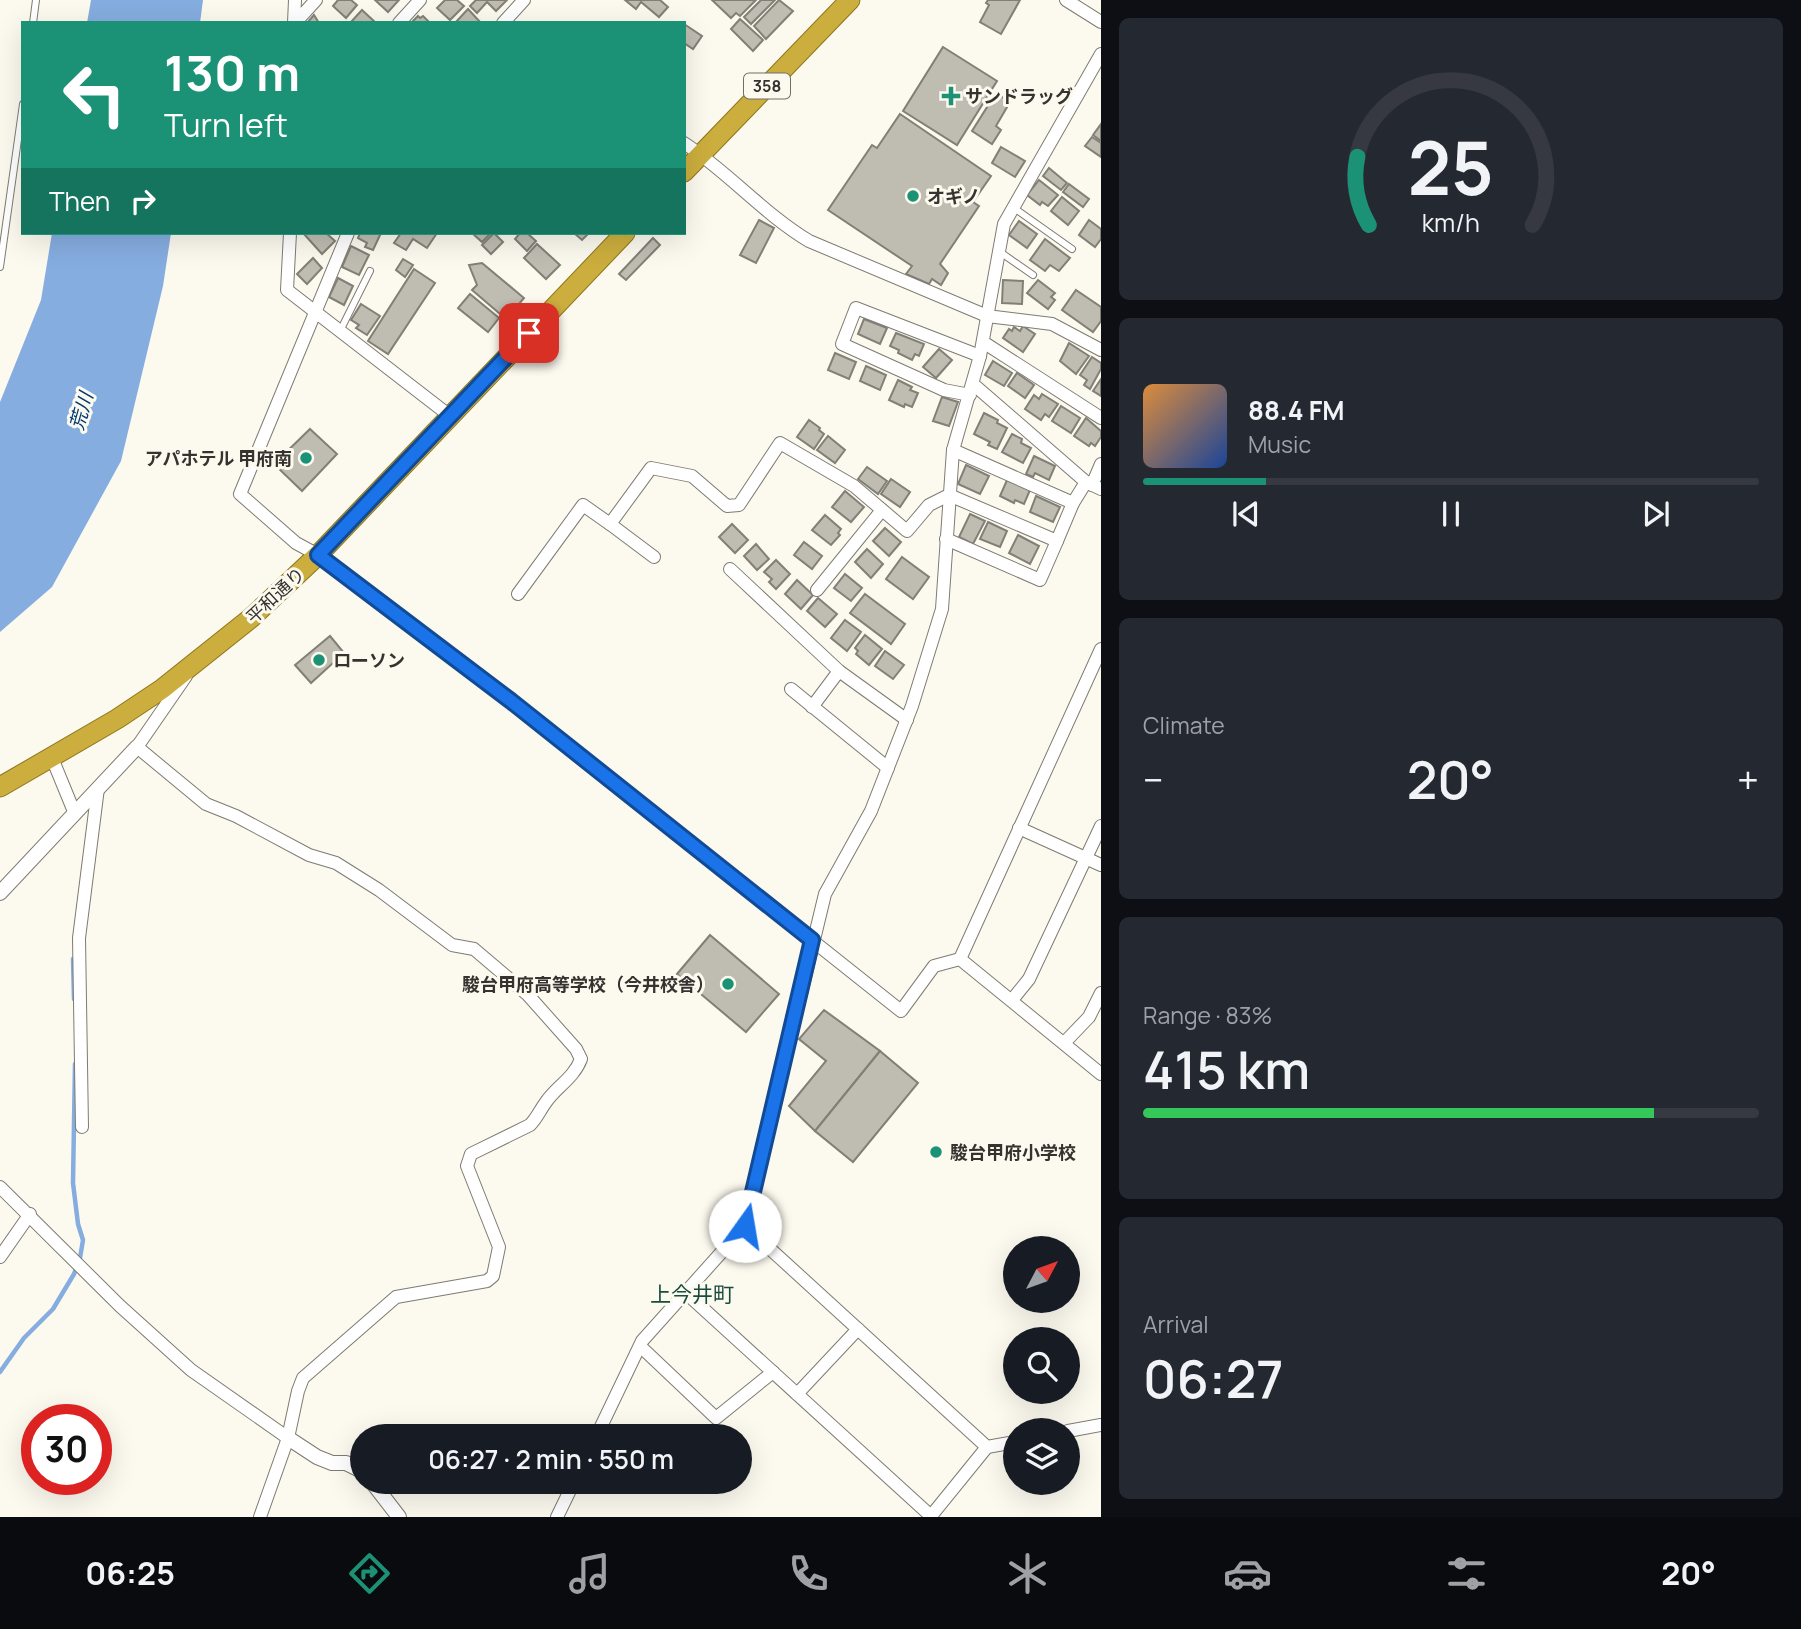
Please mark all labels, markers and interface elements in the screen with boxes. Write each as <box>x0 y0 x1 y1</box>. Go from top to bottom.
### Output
text: 130 m <box>164 39 300 106</box>
icon: left <box>49 49 140 140</box>
road number: 358 <box>744 74 790 99</box>
place label: サンドラッグ <box>965 84 1073 108</box>
marker: サンドラッグ <box>943 88 959 104</box>
text: Turn left <box>164 103 288 147</box>
text: 25 <box>1408 117 1494 217</box>
icon: right <box>124 182 162 220</box>
text: Then <box>49 183 110 219</box>
place label: オギノ <box>927 184 980 208</box>
marker: オギノ <box>905 188 921 204</box>
text: km/h <box>1422 205 1480 240</box>
pin <box>499 303 559 363</box>
icon: arrive <box>510 314 548 352</box>
water label: 荒川 <box>63 387 99 433</box>
text: 88.4 FM <box>1248 392 1345 428</box>
text: Music <box>1248 428 1311 460</box>
place label: アパホテル 甲府南 <box>145 446 292 470</box>
marker: アパホテル 甲府南 <box>298 450 314 466</box>
icon: previous <box>1227 495 1265 533</box>
icon: pause <box>1432 495 1470 533</box>
icon: next <box>1637 495 1675 533</box>
street label: 平和通り <box>240 562 310 628</box>
place label: ローソン <box>333 648 405 672</box>
marker: ローソン <box>311 652 327 668</box>
text: Climate <box>1143 709 1225 741</box>
text: 20° <box>1407 744 1494 815</box>
text: − <box>1143 753 1164 805</box>
text: + <box>1737 753 1759 805</box>
place label: 駿台甲府高等学校（今井校舎） <box>462 972 714 996</box>
marker: 駿台甲府高等学校（今井校舎） <box>720 976 736 992</box>
text: Range · 83% <box>1143 999 1272 1031</box>
text: 415 km <box>1143 1034 1310 1105</box>
place label: 駿台甲府小学校 <box>950 1140 1076 1164</box>
marker: 駿台甲府小学校 <box>928 1144 944 1160</box>
position arrow <box>708 1189 782 1263</box>
north arrow <box>1003 1236 1080 1312</box>
map controls <box>1003 1236 1080 1495</box>
district label: 上今井町 <box>650 1280 734 1308</box>
text: Arrival <box>1143 1308 1209 1340</box>
button: search <box>1003 1327 1080 1404</box>
text: 06:27 <box>1143 1343 1283 1414</box>
speed limit sign: 30 <box>21 1404 112 1495</box>
button: layers <box>1003 1418 1080 1495</box>
text: 06:27 · 2 min · 550 m <box>428 1441 674 1477</box>
icon: directions <box>345 1549 394 1598</box>
icon: music <box>565 1549 614 1598</box>
icon: phone <box>784 1549 833 1598</box>
icon: climate <box>1003 1549 1052 1598</box>
icon: car <box>1223 1549 1272 1598</box>
icon: filters <box>1442 1549 1491 1598</box>
text: 06:25 <box>85 1551 175 1595</box>
text: 20° <box>1661 1551 1716 1595</box>

